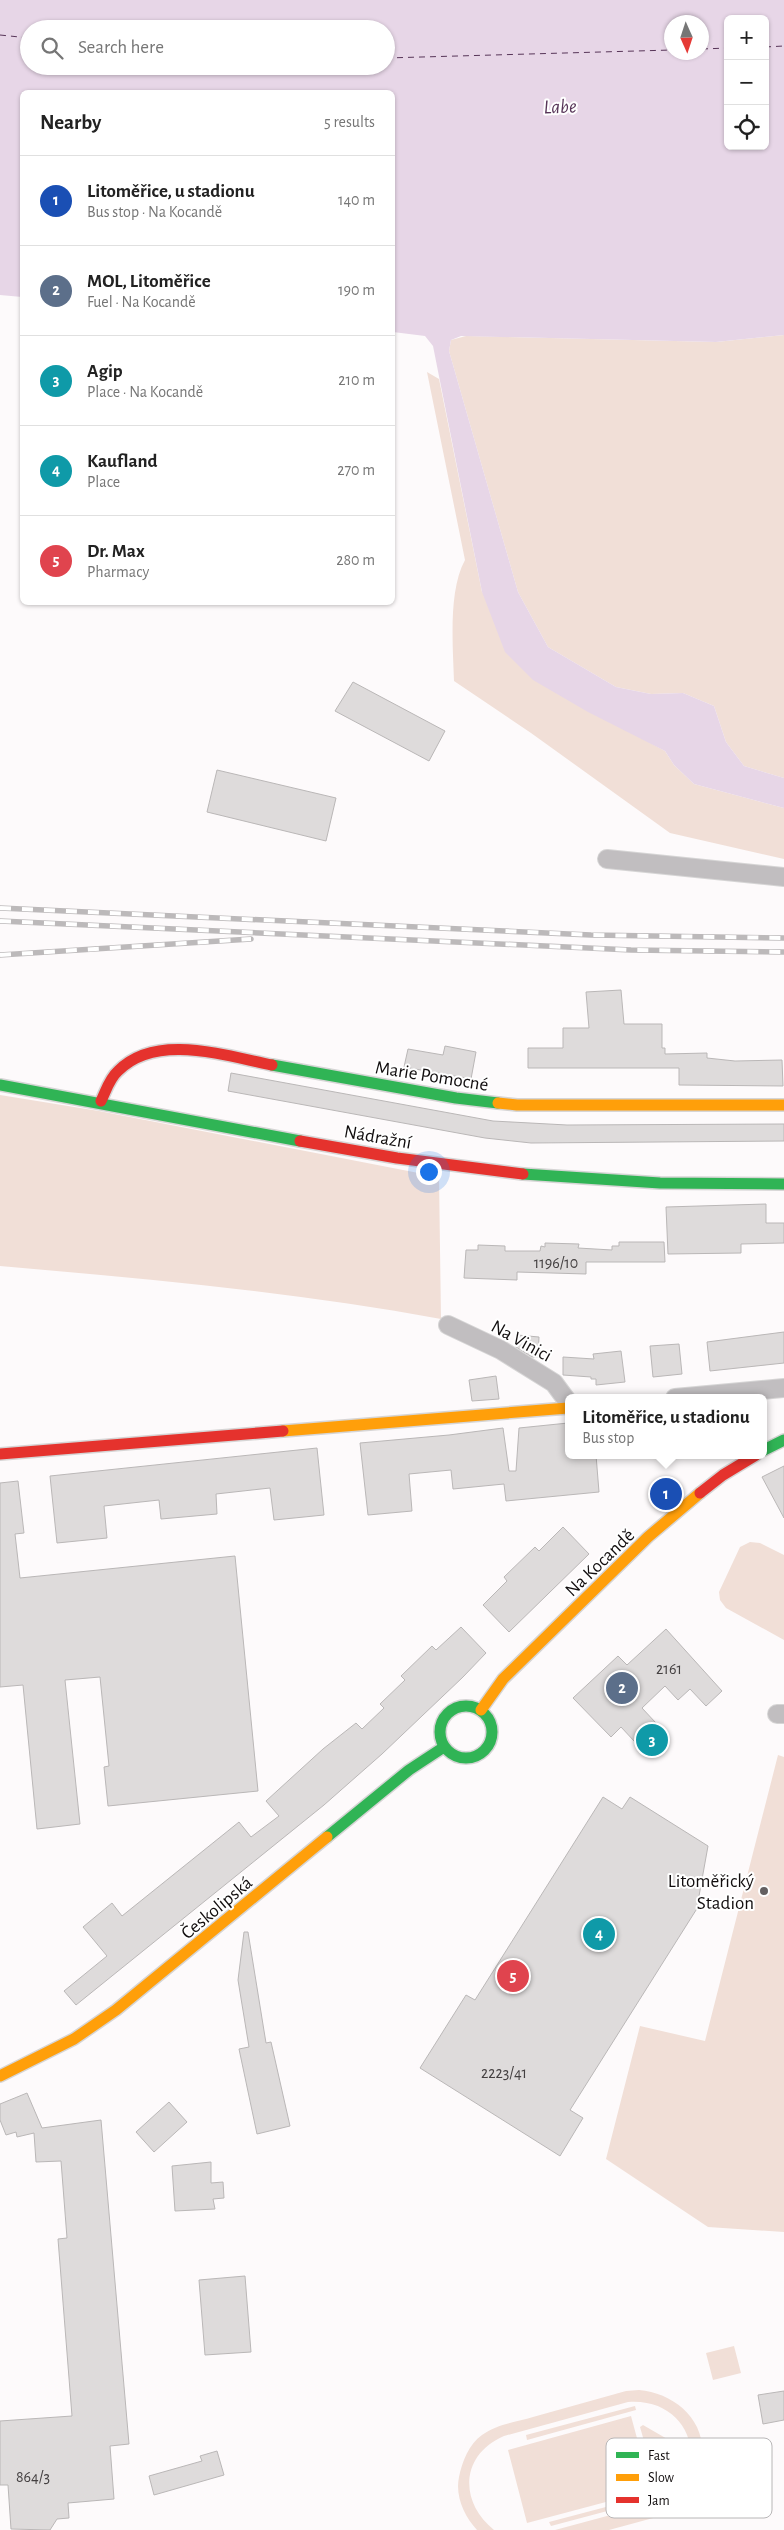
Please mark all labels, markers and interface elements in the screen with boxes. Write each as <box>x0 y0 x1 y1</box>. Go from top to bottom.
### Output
north arrow <box>664 15 709 60</box>
map controls <box>724 15 769 150</box>
button: + <box>724 15 769 60</box>
search box <box>20 20 395 75</box>
icon: search <box>38 34 66 62</box>
text: Search here <box>78 38 164 57</box>
button: − <box>724 60 769 105</box>
water label: Labe <box>543 96 577 118</box>
button: locate <box>724 105 769 150</box>
text: Nearby <box>40 112 101 133</box>
text: 5 results <box>324 114 375 130</box>
text: Litoměřice, u stadionu <box>87 182 255 201</box>
text: 1 <box>53 192 59 208</box>
text: 140 m <box>338 192 375 208</box>
text: Bus stop · Na Kocandě <box>87 204 222 220</box>
text: MOL, Litoměřice <box>87 272 211 291</box>
text: 2 <box>52 282 60 298</box>
text: 190 m <box>338 282 375 298</box>
text: Fuel · Na Kocandě <box>87 294 196 310</box>
text: Agip <box>87 362 123 381</box>
text: 3 <box>53 372 59 388</box>
text: 210 m <box>338 372 375 388</box>
text: Place · Na Kocandě <box>87 384 203 400</box>
text: Kaufland <box>87 452 157 471</box>
text: 4 <box>52 462 60 478</box>
text: 270 m <box>337 462 375 478</box>
text: Place <box>87 474 120 490</box>
text: Dr. Max <box>87 542 145 561</box>
text: 5 <box>53 552 59 568</box>
text: 280 m <box>336 552 375 568</box>
text: Pharmacy <box>87 564 149 580</box>
street label: Marie Pomocné <box>374 1058 490 1095</box>
street label: Nádražní <box>343 1122 413 1153</box>
your location <box>416 1159 442 1185</box>
house number: 1196/10 <box>534 1255 578 1271</box>
street label: Na Vinici <box>488 1317 555 1366</box>
popup <box>565 1394 767 1459</box>
text: Litoměřice, u stadionu <box>582 1408 750 1427</box>
text: Bus stop <box>582 1430 634 1446</box>
pin: 1 <box>650 1475 682 1513</box>
street label: Na Kocandě <box>562 1526 638 1600</box>
house number: 2161 <box>656 1661 682 1677</box>
pin: 2 <box>606 1669 638 1707</box>
pin: 3 <box>636 1721 668 1759</box>
street label: Českolipská <box>177 1872 256 1943</box>
place label: Litoměřický Stadion <box>668 1872 754 1913</box>
marker: Litoměřický Stadion <box>758 1885 770 1897</box>
pin: 4 <box>583 1915 615 1953</box>
pin: 5 <box>497 1957 529 1995</box>
house number: 2223/41 <box>481 2065 527 2081</box>
legend <box>606 2438 772 2518</box>
text: Fast <box>648 2449 670 2463</box>
house number: 864/3 <box>16 2469 50 2485</box>
text: Slow <box>648 2471 675 2485</box>
text: Jam <box>648 2494 670 2508</box>

